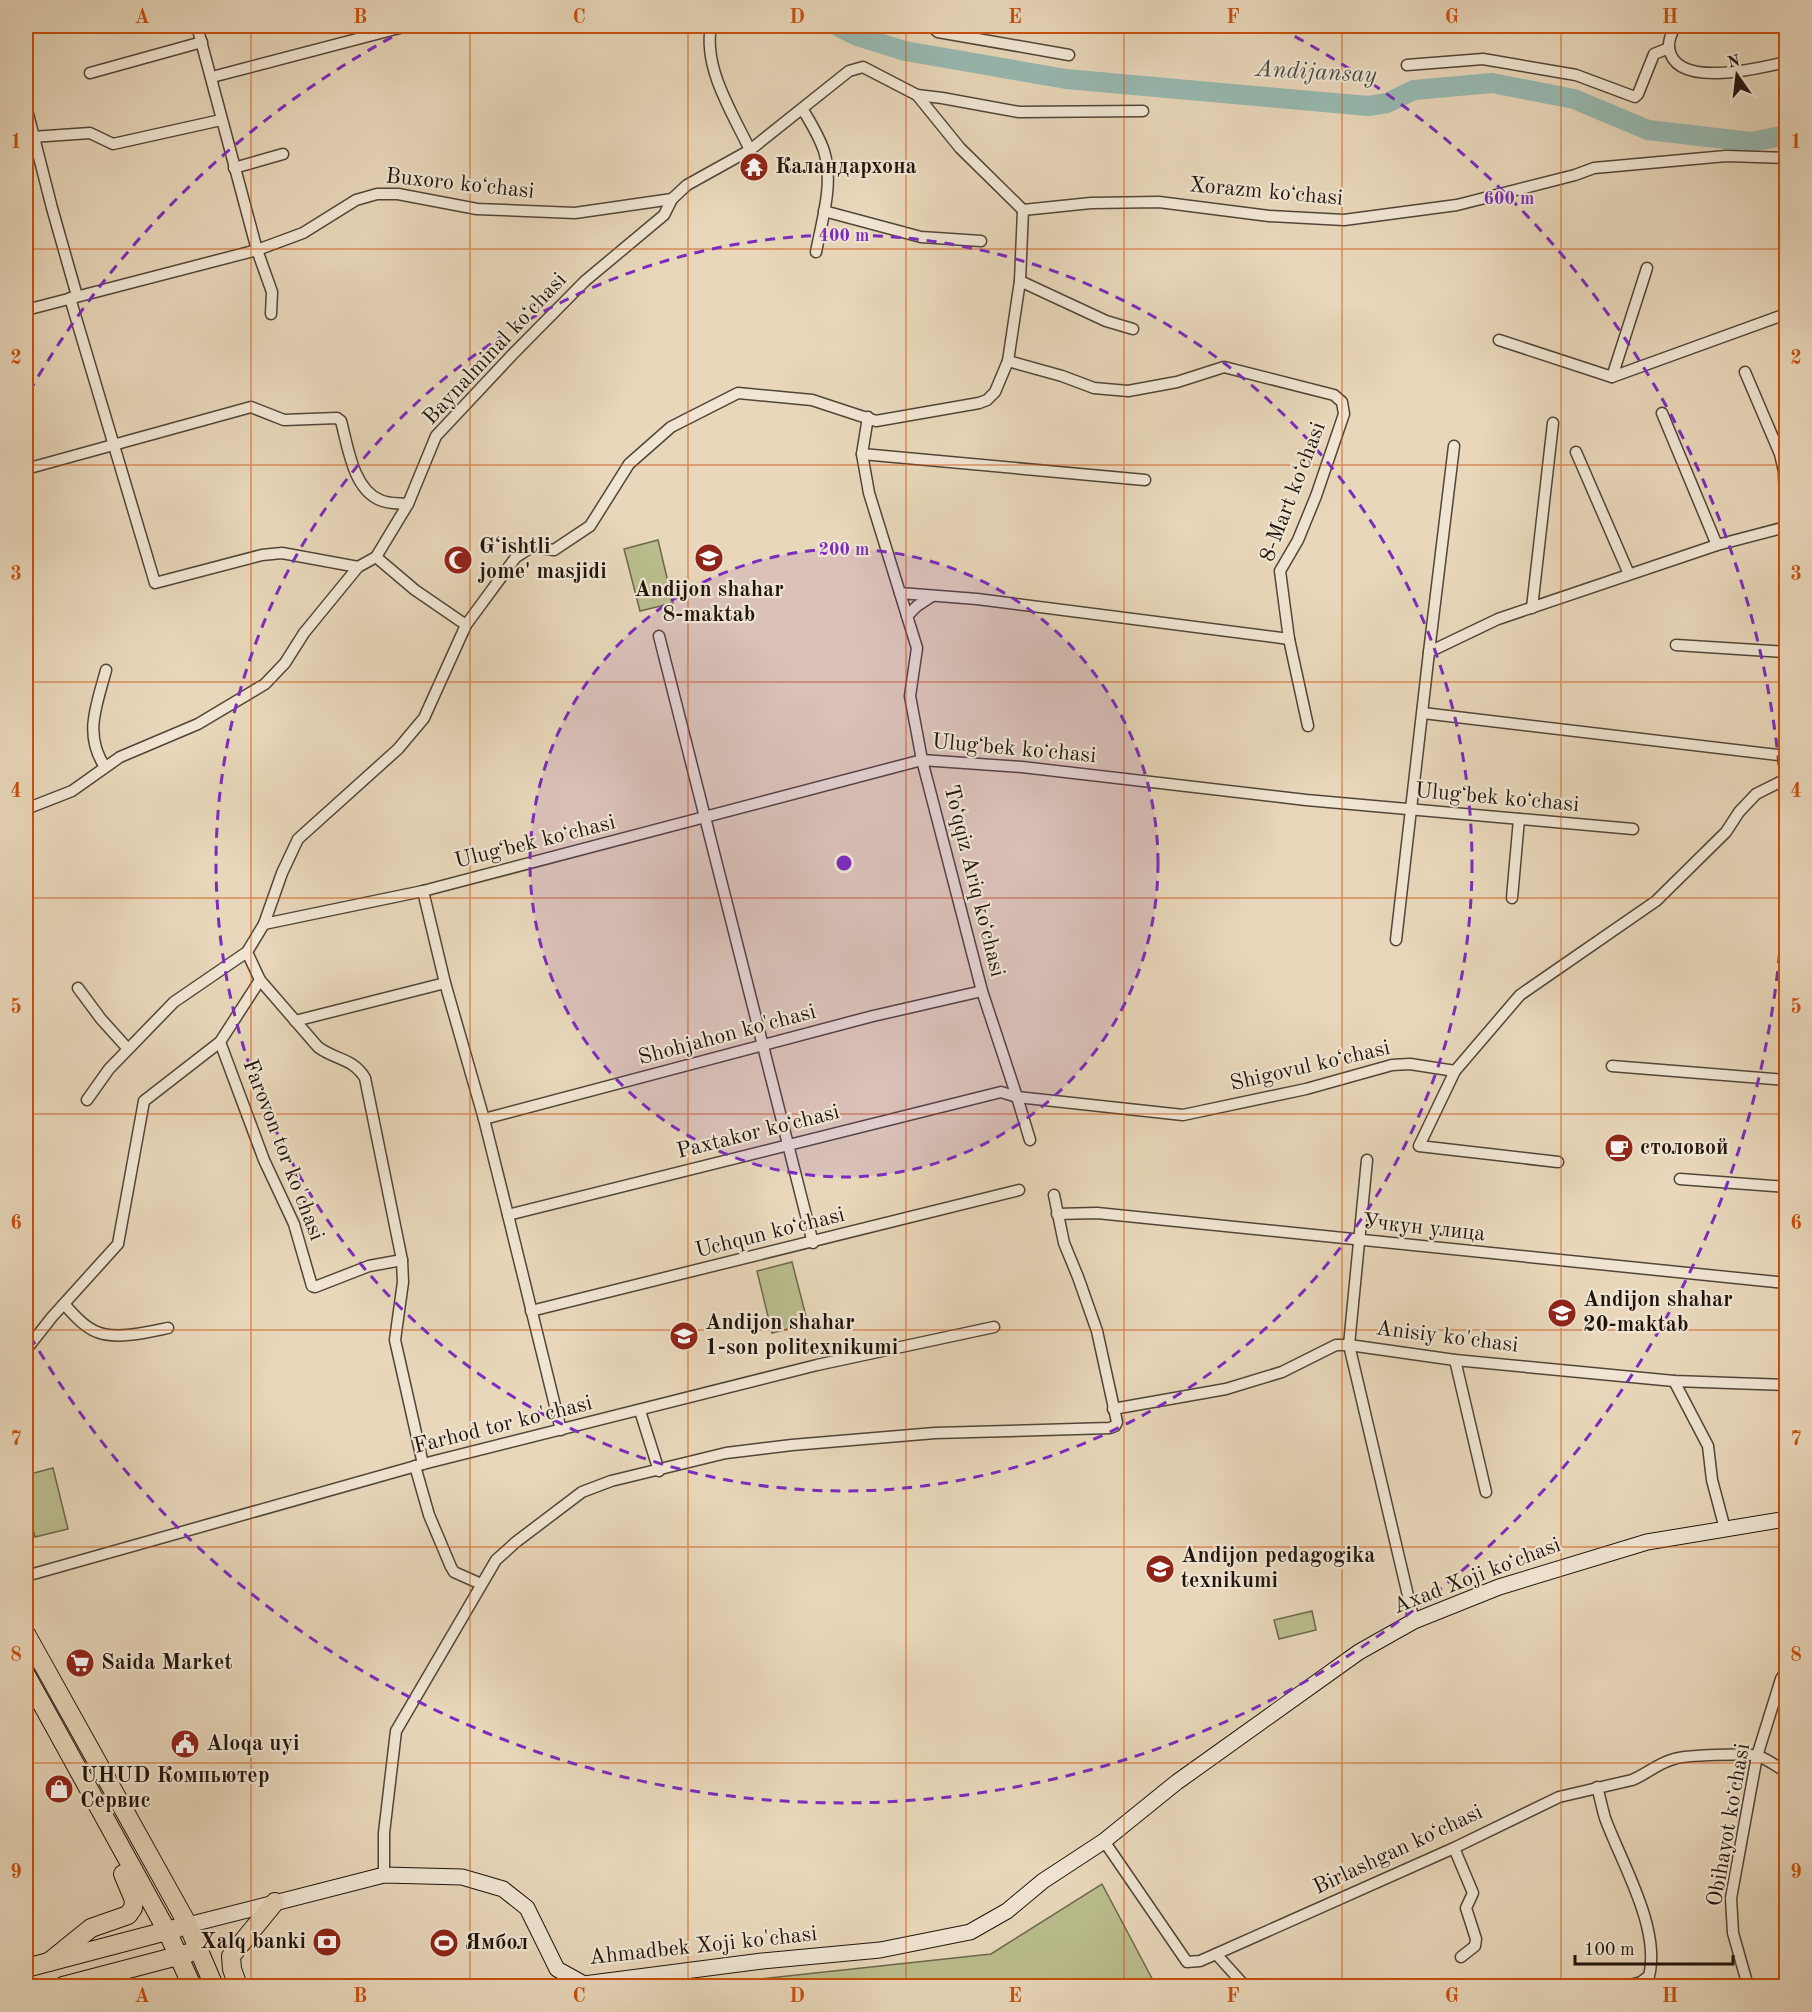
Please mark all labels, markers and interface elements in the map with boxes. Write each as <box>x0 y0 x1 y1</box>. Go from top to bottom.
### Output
text: A <box>134 8 150 28</box>
text: B <box>353 8 367 28</box>
text: C <box>572 8 586 28</box>
text: D <box>789 8 805 28</box>
text: E <box>1008 8 1022 28</box>
text: F <box>1226 8 1240 28</box>
text: G <box>1445 8 1459 28</box>
text: H <box>1662 8 1678 28</box>
north arrow <box>1707 45 1767 105</box>
text: N <box>1726 53 1742 72</box>
water label: Andijansay <box>1253 58 1378 88</box>
text: 1 <box>10 133 22 153</box>
text: 1 <box>1790 133 1802 153</box>
temple icon: Каландархона <box>738 151 770 183</box>
place label: Каландархона <box>775 156 917 178</box>
street label: Buxoro koʻchasi <box>385 165 536 203</box>
street label: Xorazm koʻchasi <box>1188 174 1344 210</box>
text: 600 m <box>1484 190 1534 208</box>
text: 400 m <box>819 227 869 245</box>
street label: Baynalminal koʻchasi <box>419 269 571 429</box>
text: 2 <box>10 349 22 369</box>
text: 2 <box>1790 349 1802 369</box>
street label: 8-Mart koʻchasi <box>1256 419 1330 565</box>
place label: Gʻishtli jome' masjidi <box>477 536 607 583</box>
text: 200 m <box>819 541 869 559</box>
school or university icon: Andijon shahar 8-maktab <box>693 542 725 574</box>
mosque icon: Gʻishtli jome' masjidi <box>442 544 474 576</box>
text: 3 <box>10 565 22 585</box>
text: 3 <box>1790 565 1802 585</box>
place label: Andijon shahar 8-maktab <box>634 579 784 626</box>
street label: Ulugʻbek koʻchasi <box>931 731 1097 767</box>
street label: Ulugʻbek koʻchasi <box>1414 780 1580 816</box>
text: 4 <box>10 782 22 802</box>
text: 4 <box>1790 782 1802 802</box>
street label: Toʻqqiz Ariq koʻchasi <box>939 783 1009 979</box>
street label: Ulugʻbek koʻchasi <box>452 811 618 873</box>
centre of rings <box>834 853 854 873</box>
text: 5 <box>10 997 22 1018</box>
text: 5 <box>1790 997 1802 1018</box>
street label: Shohjahon ko'chasi <box>636 1001 818 1069</box>
street label: Shigovul koʻchasi <box>1228 1037 1392 1095</box>
street label: Farovon tor ko'chasi <box>238 1056 328 1244</box>
street label: Paxtakor koʻchasi <box>674 1101 842 1163</box>
cafe icon: столовой <box>1603 1132 1635 1164</box>
place label: столовой <box>1640 1137 1729 1159</box>
street label: Uchqun koʻchasi <box>693 1204 847 1262</box>
street label: Учкун улица <box>1362 1211 1487 1245</box>
text: 6 <box>10 1214 22 1234</box>
text: 6 <box>1790 1214 1802 1234</box>
place label: Andijon shahar 20-maktab <box>1583 1289 1733 1336</box>
school or university icon: Andijon shahar 20-maktab <box>1546 1297 1578 1329</box>
place label: Andijon shahar 1-son politexnikumi <box>705 1312 898 1359</box>
street label: Anisiy ko'chasi <box>1374 1317 1520 1357</box>
school or university icon: Andijon shahar 1-son politexnikumi <box>668 1320 700 1352</box>
street label: Farhod tor ko'chasi <box>411 1392 595 1458</box>
text: 7 <box>10 1430 22 1450</box>
text: 7 <box>1790 1430 1802 1450</box>
street label: Axad Xoji koʻchasi <box>1390 1534 1564 1618</box>
place label: Andijon pedagogika texnikumi <box>1181 1545 1376 1592</box>
school or university icon: Andijon pedagogika texnikumi <box>1144 1553 1176 1585</box>
text: 8 <box>10 1646 22 1666</box>
text: 8 <box>1790 1646 1802 1666</box>
supermarket icon: Saida Market <box>64 1647 96 1679</box>
place label: Saida Market <box>101 1652 233 1674</box>
public building icon: Aloqa uyi <box>169 1728 201 1760</box>
place label: Aloqa uyi <box>206 1733 299 1755</box>
street label: Obihayot koʻchasi <box>1704 1742 1754 1908</box>
place label: UHUD Компьютер Сервис <box>80 1765 270 1812</box>
shop icon: UHUD Компьютер Сервис <box>43 1773 75 1805</box>
street label: Birlashgan koʻchasi <box>1310 1801 1486 1899</box>
text: 9 <box>10 1863 22 1883</box>
text: 9 <box>1790 1863 1802 1883</box>
street label: Ahmadbek Xoji ko'chasi <box>588 1923 818 1969</box>
bank icon: Xalq banki <box>311 1926 343 1958</box>
sports icon: Ямбол <box>428 1927 460 1959</box>
scale bar <box>1575 1928 1732 1966</box>
place label: Xalq banki <box>200 1931 306 1953</box>
place label: Ямбол <box>465 1932 528 1954</box>
text: 100 m <box>1584 1941 1635 1959</box>
text: A <box>134 1987 150 2007</box>
text: B <box>353 1987 367 2007</box>
text: C <box>572 1987 586 2007</box>
text: D <box>789 1987 805 2007</box>
text: E <box>1008 1987 1022 2007</box>
text: F <box>1226 1987 1240 2007</box>
text: G <box>1445 1987 1459 2007</box>
text: H <box>1662 1987 1678 2007</box>

